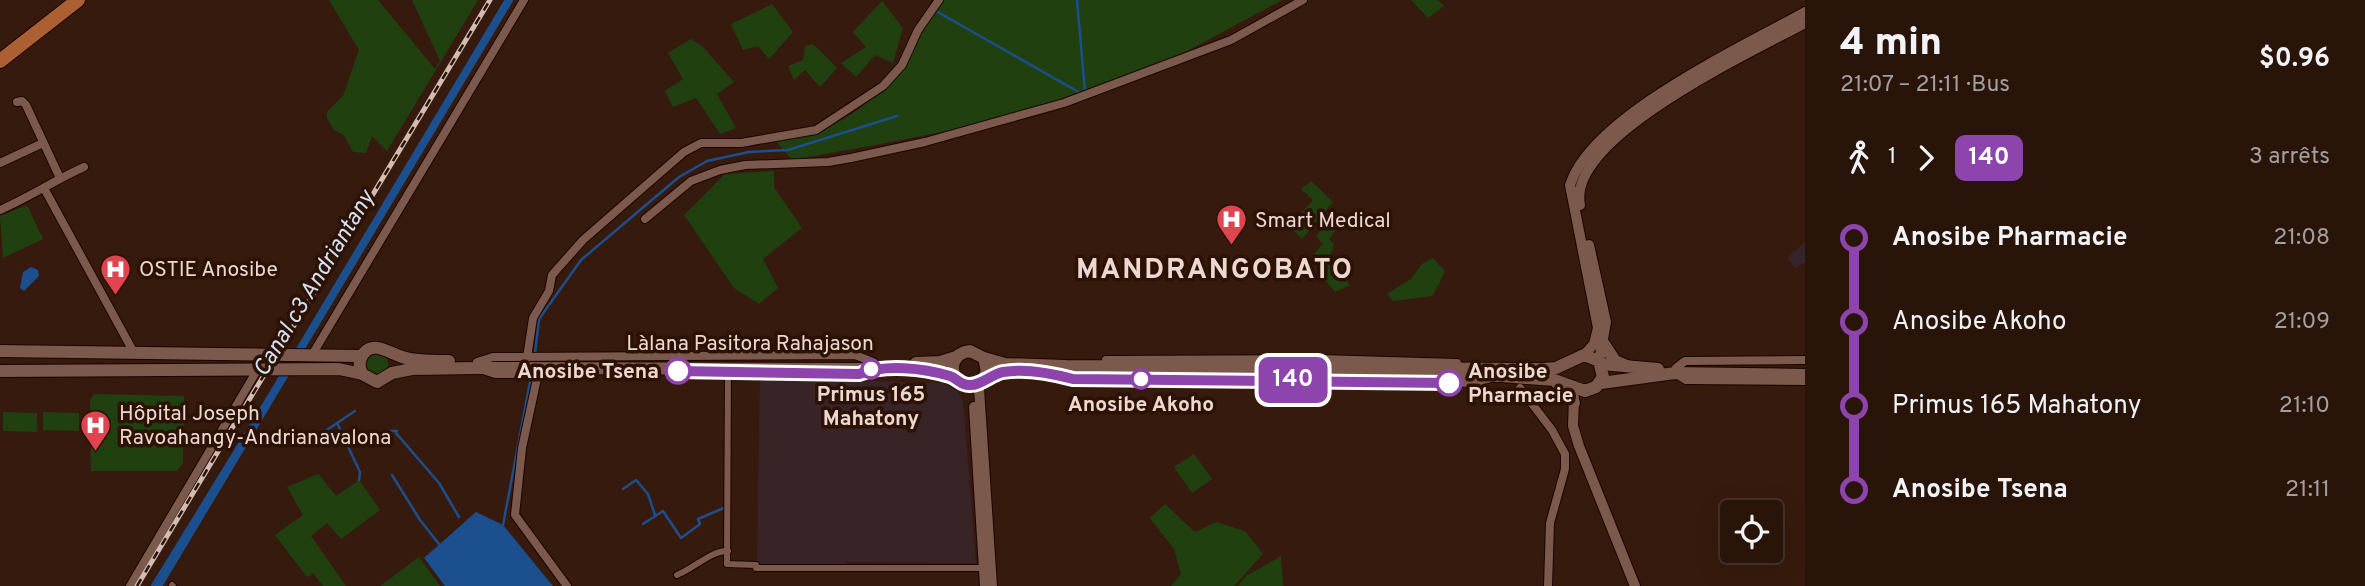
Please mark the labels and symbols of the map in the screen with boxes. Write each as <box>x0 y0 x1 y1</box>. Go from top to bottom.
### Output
water label: Canal c3 Andriantany <box>248 184 383 383</box>
hospital icon: Smart Medical <box>1215 203 1249 247</box>
place label: Smart Medical <box>1255 208 1391 235</box>
hospital icon: OSTIE Anosibe <box>99 252 133 296</box>
district label: MANDRANGOBATO <box>1076 253 1354 289</box>
place label: OSTIE Anosibe <box>139 257 278 284</box>
street label: Làlana Pasitora Rahajason <box>626 331 874 358</box>
line badge: 140 <box>1253 357 1333 403</box>
marker: Anosibe Tsena <box>665 358 691 384</box>
place label: Anosibe Tsena <box>517 359 659 386</box>
marker: Primus 165 Mahatony <box>861 359 881 379</box>
place label: Anosibe Pharmacie <box>1468 359 1573 410</box>
marker: Anosibe Akoho <box>1131 369 1151 389</box>
marker: Anosibe Pharmacie <box>1436 370 1462 396</box>
place label: Primus 165 Mahatony <box>817 382 925 433</box>
place label: Anosibe Akoho <box>1068 392 1214 419</box>
place label: Hôpital Joseph Ravoahangy-Andrianavalona <box>119 401 391 452</box>
hospital icon: Hôpital Joseph Ravoahangy-Andrianavalona <box>79 408 113 452</box>

